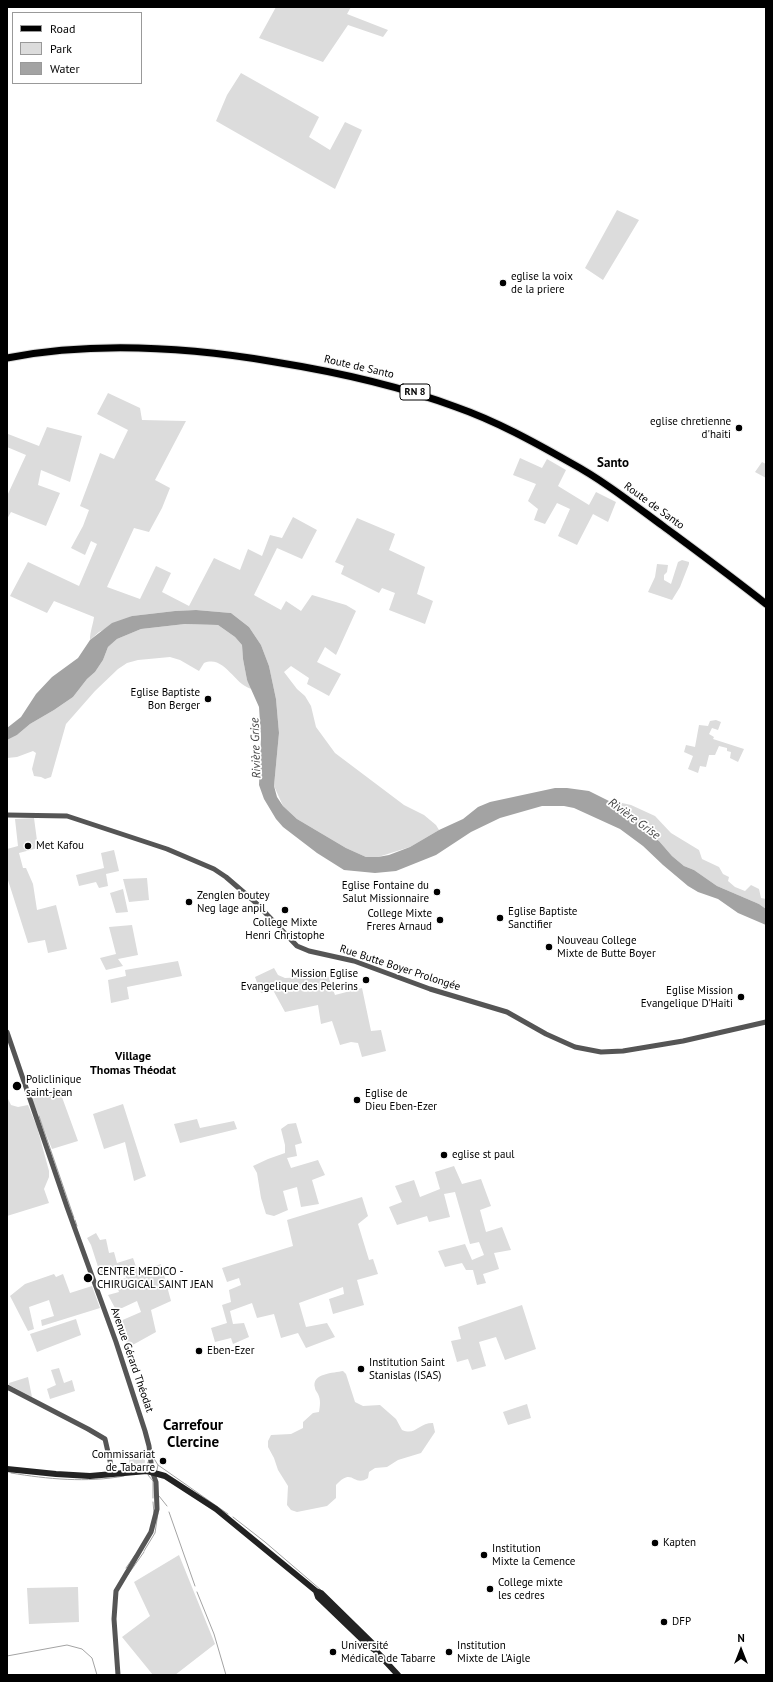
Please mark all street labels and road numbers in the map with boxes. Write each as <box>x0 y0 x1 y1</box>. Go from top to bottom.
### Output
street label: Route de Santo <box>323 353 395 381</box>
road number: RN 8 <box>400 384 430 400</box>
street label: Route de Santo <box>621 480 687 532</box>
street label: Rue Butte Boyer Prolongée <box>338 942 462 994</box>
street label: Avenue Gérard Théodat <box>108 1306 156 1414</box>

